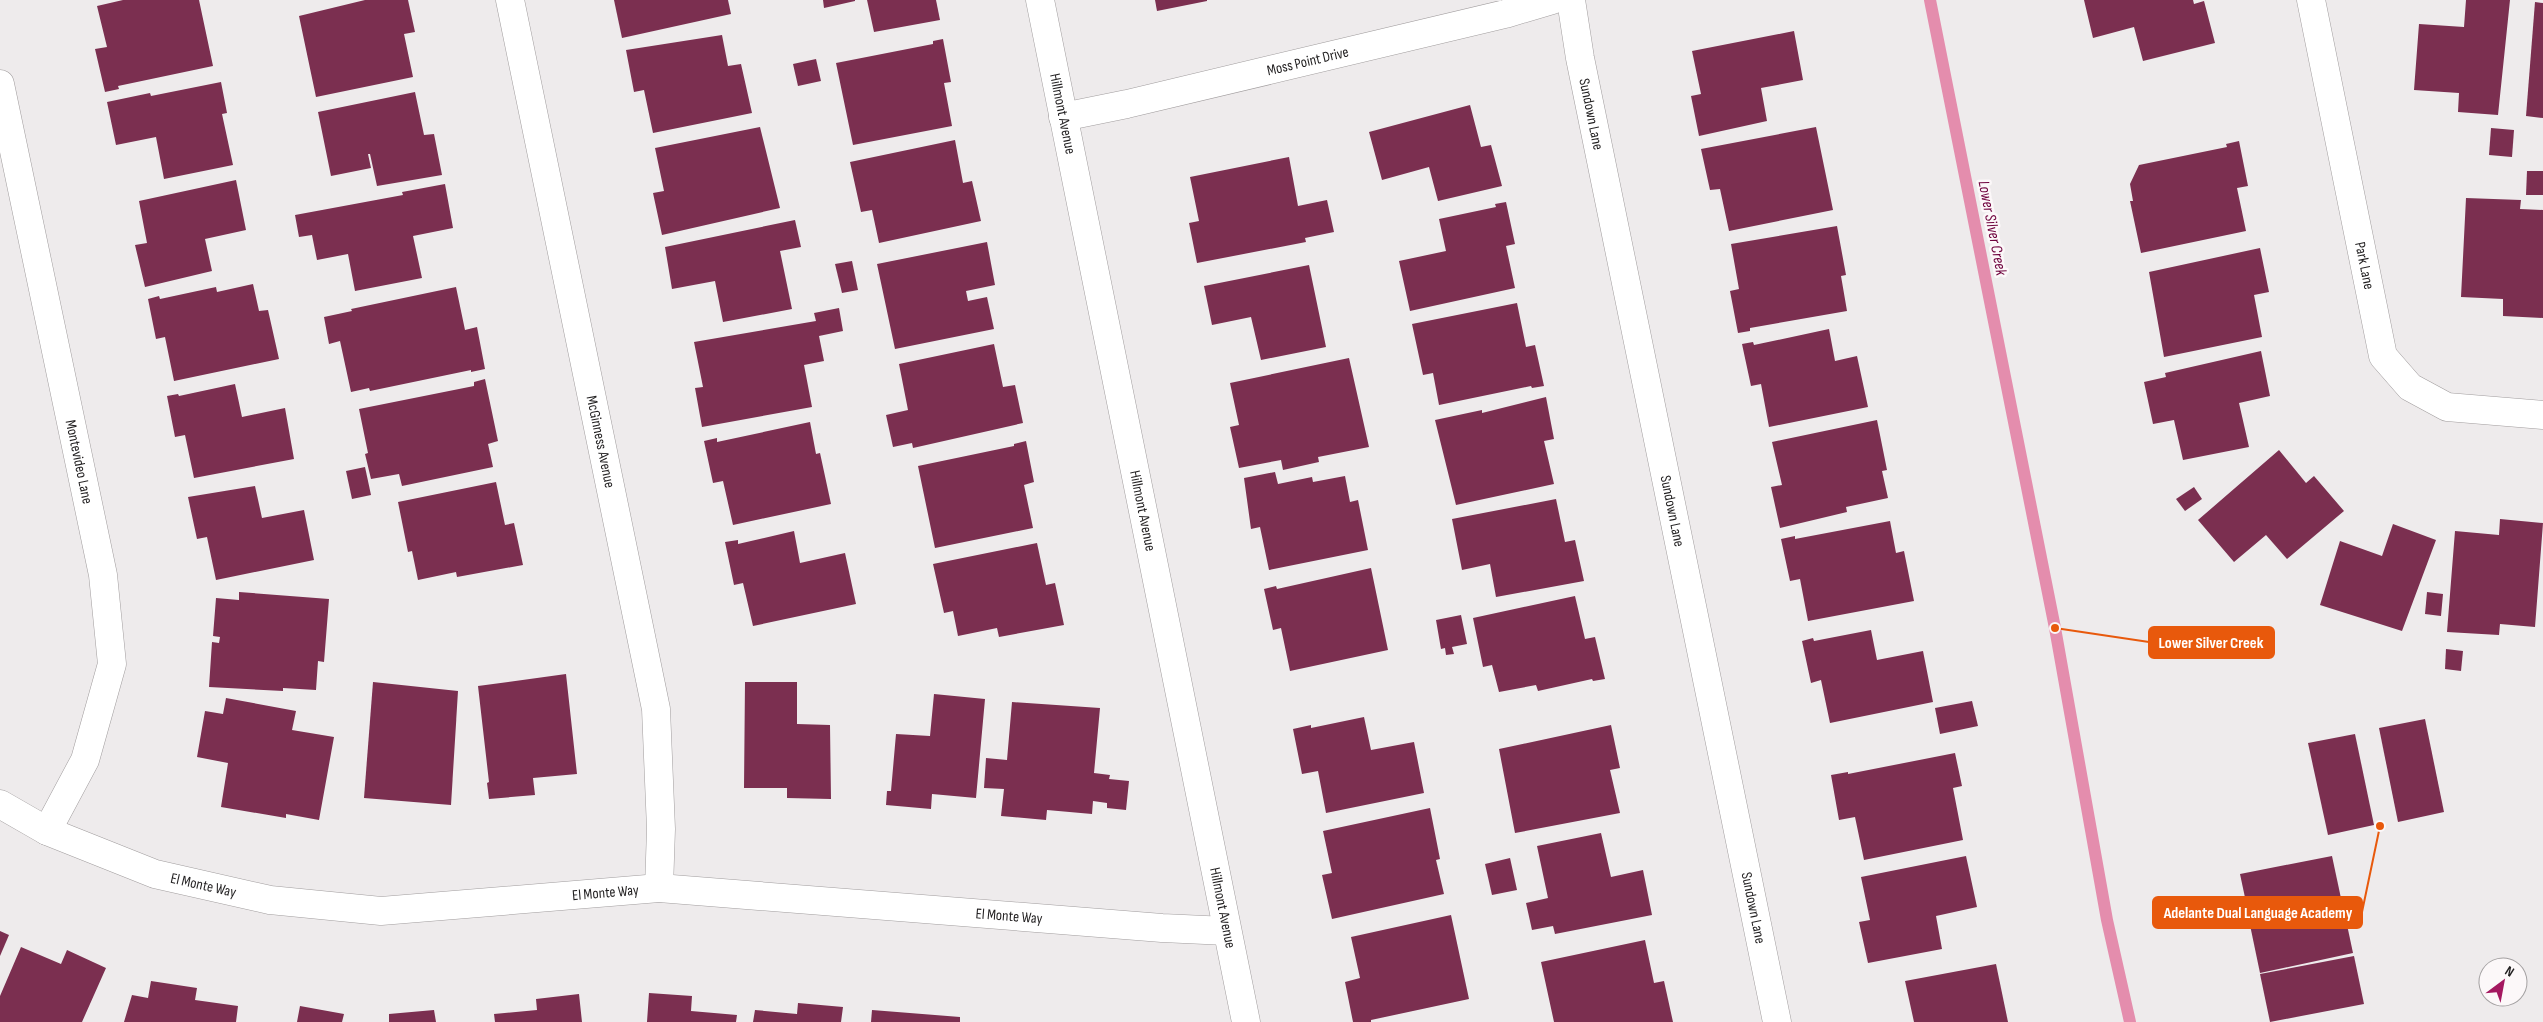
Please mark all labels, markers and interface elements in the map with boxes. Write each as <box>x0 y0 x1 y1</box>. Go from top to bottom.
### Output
street label: Moss Point Drive <box>1265 42 1350 80</box>
street label: Hillmont Avenue <box>1045 72 1080 156</box>
street label: Sundown Lane <box>1575 77 1608 152</box>
water label: Lower Silver Creek <box>1974 179 2011 278</box>
street label: Park Lane <box>2351 240 2379 291</box>
street label: McGinness Avenue <box>582 394 620 490</box>
street label: Montevideo Lane <box>61 418 97 506</box>
street label: Hillmont Avenue <box>1126 469 1160 553</box>
street label: Sundown Lane <box>1656 473 1689 548</box>
callout: Lower Silver Creek <box>2149 627 2274 658</box>
text: Lower Silver Creek <box>2159 634 2264 653</box>
street label: Hillmont Avenue <box>1206 866 1240 950</box>
street label: El Monte Way <box>169 868 238 902</box>
street label: Sundown Lane <box>1737 870 1770 945</box>
street label: El Monte Way <box>571 880 640 905</box>
callout: Adelante Dual Language Academy <box>2153 897 2362 928</box>
street label: El Monte Way <box>975 904 1043 928</box>
text: Adelante Dual Language Academy <box>2163 904 2353 923</box>
north arrow <box>2478 957 2528 1007</box>
text: N <box>2502 962 2517 981</box>

